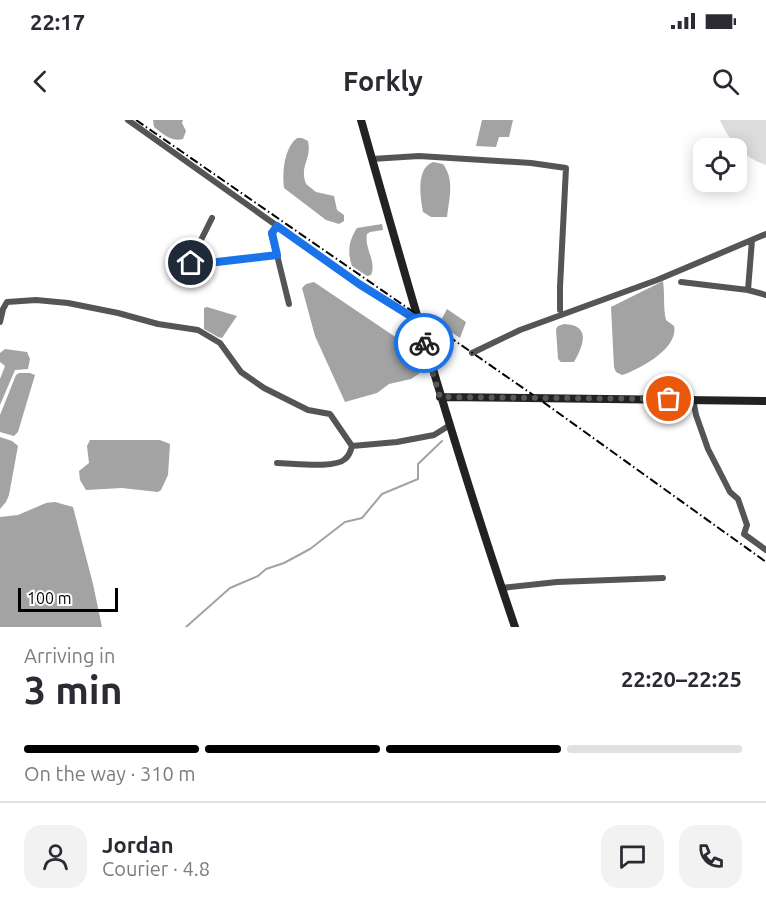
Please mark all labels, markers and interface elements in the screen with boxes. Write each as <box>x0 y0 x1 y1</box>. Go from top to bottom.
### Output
text: 22:17 <box>30 9 85 34</box>
icon: back <box>24 65 57 98</box>
icon: search <box>709 65 742 98</box>
text: Forkly <box>343 66 423 96</box>
map controls <box>693 138 747 192</box>
button: locate <box>693 138 747 192</box>
pin <box>165 237 216 288</box>
icon: home <box>174 246 207 279</box>
courier <box>394 313 454 373</box>
icon: bike <box>408 327 441 360</box>
pin <box>643 373 694 424</box>
icon: bag <box>652 382 685 415</box>
scale bar <box>18 585 118 612</box>
text: 100 m <box>27 589 72 607</box>
text: Arriving in <box>24 644 115 667</box>
text: 22:20–22:25 <box>621 666 742 691</box>
text: 3 min <box>24 668 123 711</box>
text: On the way · 310 m <box>24 762 196 785</box>
button: person <box>24 825 87 888</box>
button: chat <box>601 825 664 888</box>
button: phone <box>679 825 742 888</box>
text: Jordan <box>102 832 174 857</box>
text: Courier · 4.8 <box>102 857 210 880</box>

